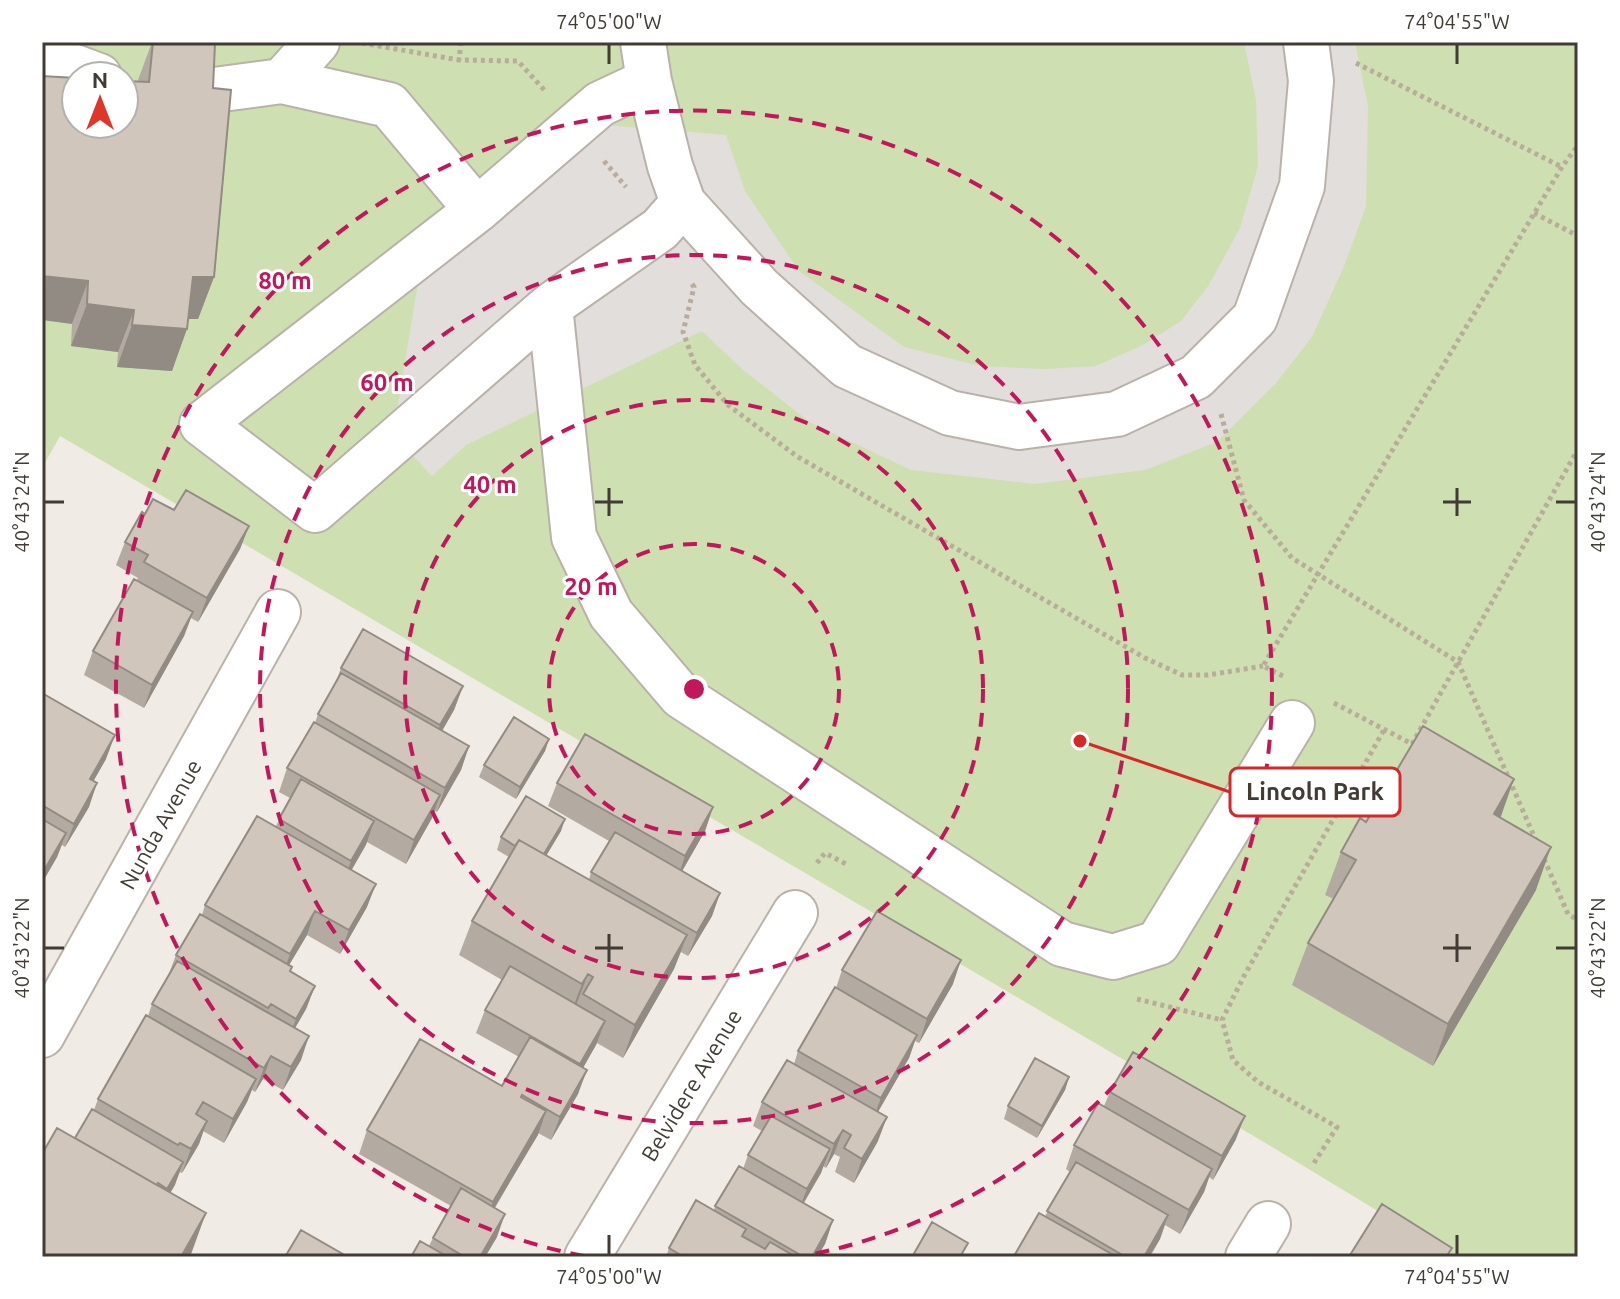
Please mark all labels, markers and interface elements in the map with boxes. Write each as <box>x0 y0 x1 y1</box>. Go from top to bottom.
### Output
text: 74°05'00"W <box>556 10 662 33</box>
text: 74°04'55"W <box>1404 10 1510 33</box>
north arrow <box>60 60 140 140</box>
text: N <box>92 67 108 92</box>
text: 80 m <box>258 267 312 294</box>
text: 60 m <box>360 369 414 396</box>
text: 40°43'24"N <box>10 451 33 553</box>
text: 40°43'24"N <box>1586 451 1609 553</box>
text: 40 m <box>463 471 517 498</box>
text: 20 m <box>564 573 618 600</box>
centre of rings <box>680 675 708 703</box>
street label: Nunda Avenue <box>114 755 206 893</box>
callout: Lincoln Park <box>1230 768 1400 816</box>
text: Lincoln Park <box>1246 778 1384 805</box>
text: 40°43'22"N <box>10 897 33 999</box>
text: 40°43'22"N <box>1586 897 1609 999</box>
street label: Belvidere Avenue <box>636 1005 746 1165</box>
text: 74°05'00"W <box>556 1265 662 1288</box>
text: 74°04'55"W <box>1404 1265 1510 1288</box>

